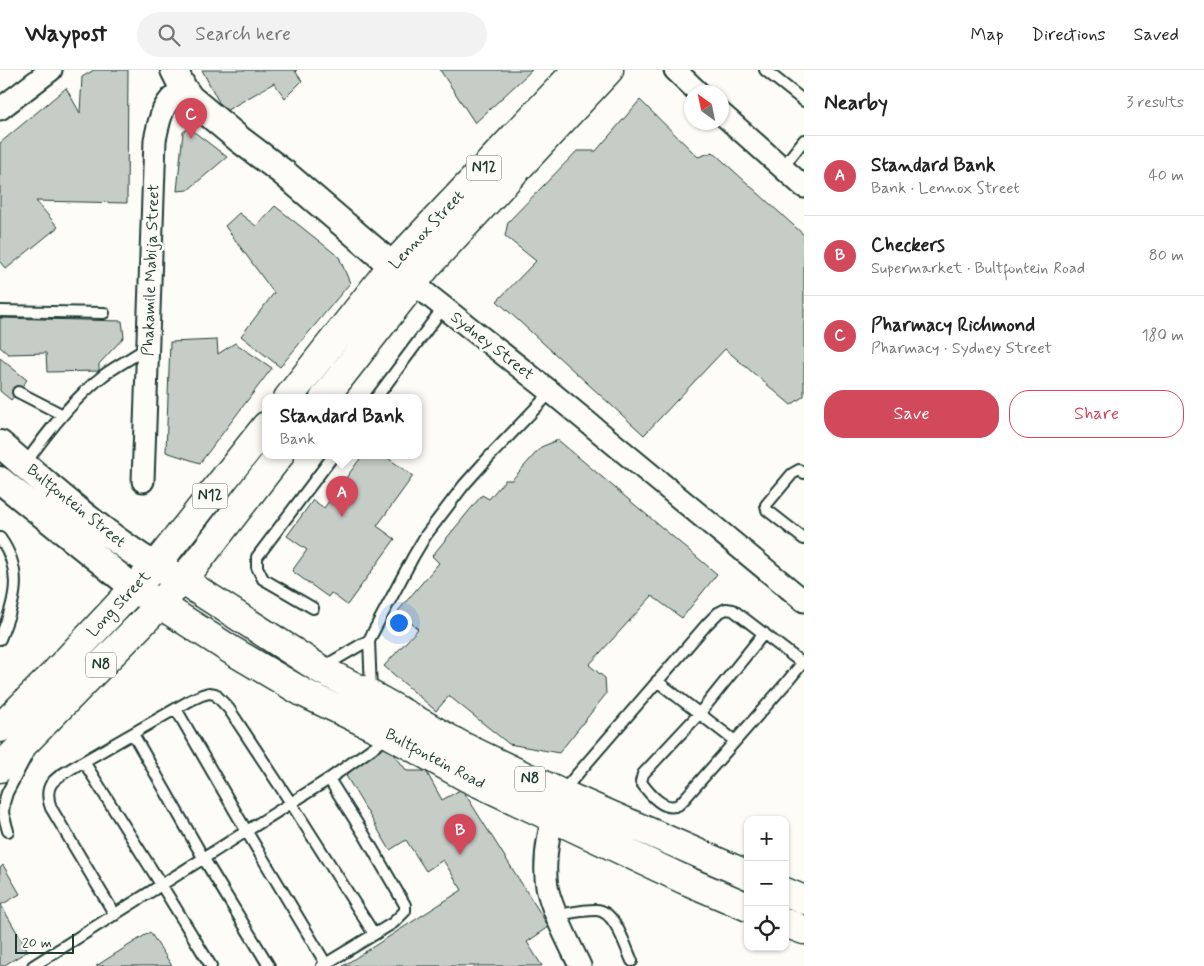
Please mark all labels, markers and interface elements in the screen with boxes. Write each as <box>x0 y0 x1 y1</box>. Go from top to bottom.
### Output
search box <box>137 12 487 57</box>
text: Waypost <box>25 19 107 50</box>
icon: search <box>155 21 183 49</box>
text: Search here <box>195 22 291 47</box>
text: Map <box>971 23 1004 47</box>
text: Directions <box>1032 23 1106 47</box>
text: Saved <box>1134 23 1179 47</box>
north arrow <box>684 85 729 130</box>
text: Nearby <box>824 89 888 117</box>
text: 3 results <box>1126 92 1184 113</box>
pin: C <box>175 98 207 139</box>
text: Standard Bank <box>871 153 995 178</box>
road number: N12 <box>466 156 502 180</box>
text: A <box>835 165 845 186</box>
text: 40 m <box>1148 165 1184 186</box>
text: Bank · Lennox Street <box>871 178 1020 199</box>
street label: Phakamile Mabija Street <box>138 183 165 356</box>
street label: Lennox Street <box>385 186 469 274</box>
text: Checkers <box>871 233 945 258</box>
text: B <box>835 245 845 266</box>
text: 80 m <box>1149 245 1184 266</box>
text: Supermarket · Bultfontein Road <box>871 258 1085 279</box>
street label: Sydney Street <box>446 307 538 385</box>
text: Pharmacy Richmond <box>871 313 1035 338</box>
text: C <box>834 325 846 346</box>
text: 180 m <box>1141 325 1184 346</box>
text: Pharmacy · Sydney Street <box>871 338 1052 359</box>
button: Save <box>824 390 999 438</box>
button: Share <box>1009 390 1184 438</box>
popup <box>262 394 422 459</box>
text: Standard Bank <box>280 404 404 429</box>
text: Bank <box>280 429 315 450</box>
street label: Bultfontein Street <box>21 460 130 554</box>
pin: A <box>326 476 358 517</box>
road number: N12 <box>192 484 228 508</box>
street label: Long Street <box>83 566 156 642</box>
your location <box>386 610 412 636</box>
road number: N8 <box>86 652 116 678</box>
street label: Bultfontein Road <box>380 724 489 796</box>
road number: N8 <box>515 766 545 792</box>
pin: B <box>444 814 476 855</box>
map controls <box>744 816 789 951</box>
button: + <box>744 816 789 861</box>
button: − <box>744 861 789 906</box>
button: locate <box>744 906 789 951</box>
scale bar <box>15 931 74 954</box>
text: 20 m <box>22 934 52 952</box>

